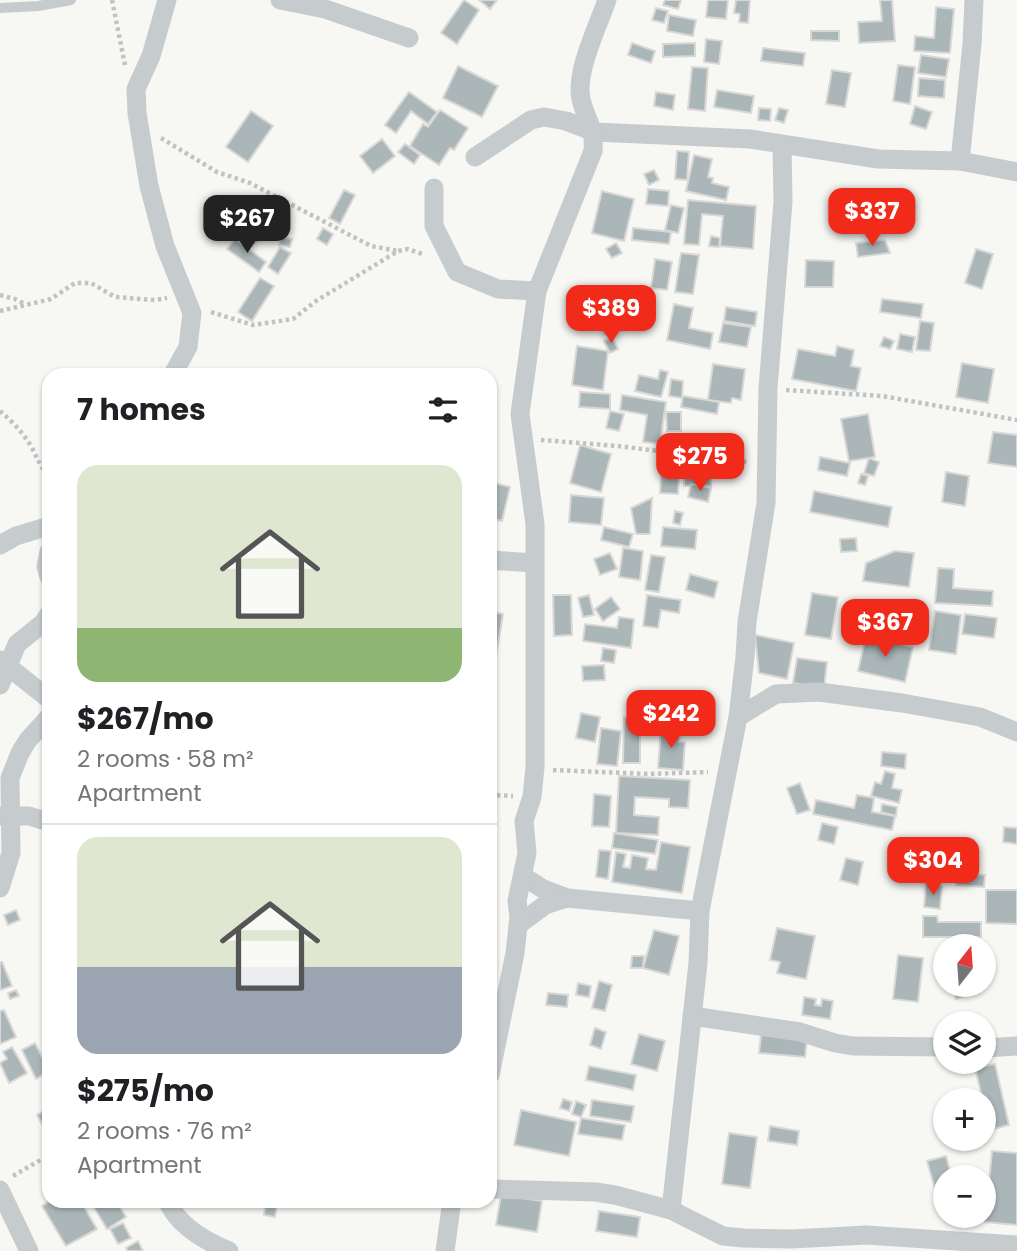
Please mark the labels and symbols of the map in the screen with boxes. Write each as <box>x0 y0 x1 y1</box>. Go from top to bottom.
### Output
pin: $337 <box>831 188 913 248</box>
pin: $267 <box>206 196 288 255</box>
pin: $389 <box>570 286 652 345</box>
pin: $275 <box>659 434 741 493</box>
pin: $367 <box>844 600 926 659</box>
pin: $242 <box>630 690 712 750</box>
pin: $304 <box>892 838 974 897</box>
north arrow <box>933 934 996 998</box>

